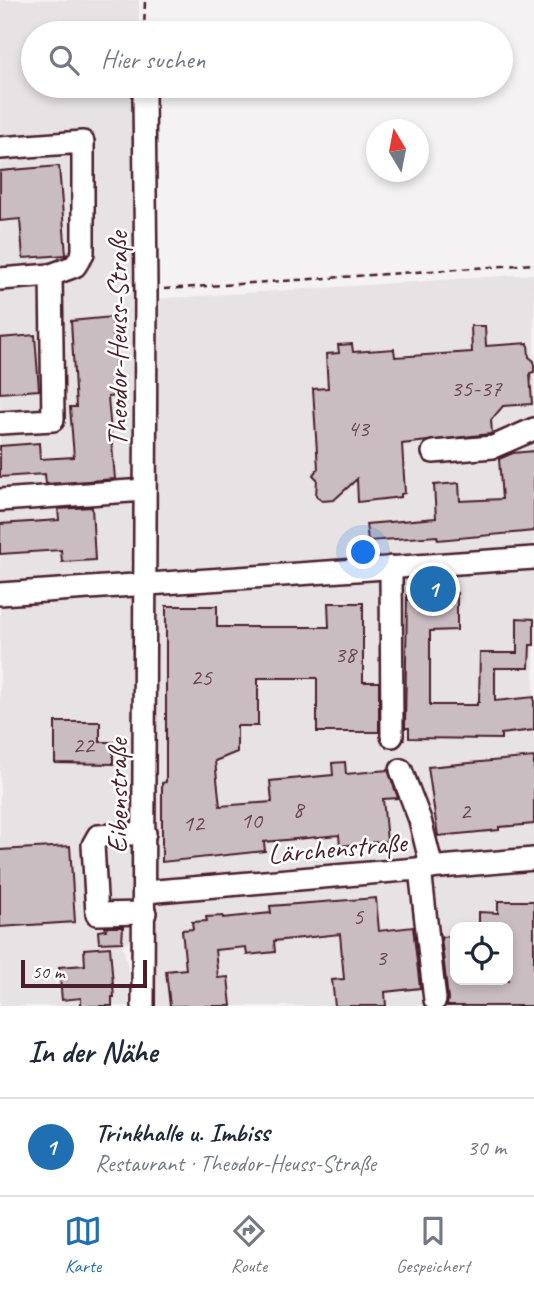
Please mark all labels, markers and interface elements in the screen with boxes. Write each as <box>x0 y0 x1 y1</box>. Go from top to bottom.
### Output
search box <box>21 21 513 98</box>
icon: search <box>45 41 83 79</box>
text: Hier suchen <box>101 43 205 76</box>
north arrow <box>366 119 429 182</box>
street label: Theodor-Heuss-Straße <box>100 230 135 446</box>
house number: 35-37 <box>450 373 503 403</box>
house number: 43 <box>347 413 371 443</box>
your location <box>346 535 380 569</box>
pin: 1 <box>410 563 456 615</box>
house number: 38 <box>334 639 358 669</box>
house number: 25 <box>190 662 213 692</box>
house number: 22 <box>72 730 96 760</box>
street label: Eibenstraße <box>100 737 135 853</box>
house number: 8 <box>293 794 306 824</box>
house number: 2 <box>460 796 473 826</box>
house number: 10 <box>240 805 264 835</box>
house number: 12 <box>182 808 206 838</box>
street label: Lärchenstraße <box>266 824 410 871</box>
house number: 5 <box>353 901 365 931</box>
map controls <box>450 922 513 985</box>
button: locate <box>450 922 513 985</box>
house number: 3 <box>376 942 389 972</box>
scale bar <box>21 957 147 989</box>
text: 50 m <box>32 960 64 984</box>
text: In der Nähe <box>28 1033 157 1071</box>
text: Trinkhalle u. Imbiss <box>95 1116 270 1149</box>
text: 1 <box>46 1133 56 1162</box>
text: 30 m <box>467 1133 506 1162</box>
text: Restaurant · Theodor-Heuss-Straße <box>95 1149 376 1178</box>
tab: Karte <box>64 1212 102 1278</box>
tab: Route <box>230 1212 268 1278</box>
tab: Gespeichert <box>396 1212 470 1278</box>

